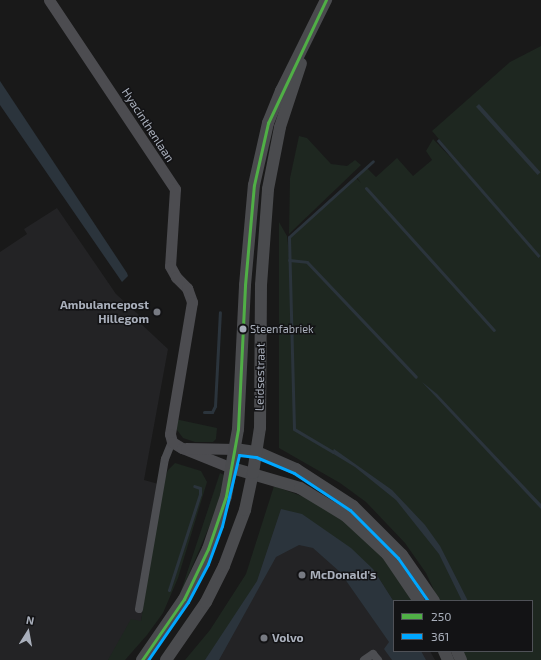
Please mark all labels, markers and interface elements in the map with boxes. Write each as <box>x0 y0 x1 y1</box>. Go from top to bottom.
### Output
street label: Hyacinthenlaan <box>119 85 177 165</box>
place label: Ambulancepost Hillegom <box>60 298 149 326</box>
marker: Ambulancepost Hillegom <box>152 307 162 317</box>
place label: Steenfabriek <box>250 322 314 336</box>
marker: Steenfabriek <box>238 324 248 334</box>
street label: Leidsestraat <box>252 343 268 411</box>
place label: McDonald's <box>310 568 376 582</box>
marker: McDonald's <box>297 570 307 580</box>
legend <box>393 600 533 652</box>
text: 250 <box>431 609 451 623</box>
north arrow <box>8 612 48 652</box>
text: N <box>25 613 36 627</box>
text: 361 <box>431 629 449 643</box>
place label: Volvo <box>272 631 304 645</box>
marker: Volvo <box>259 633 269 643</box>

